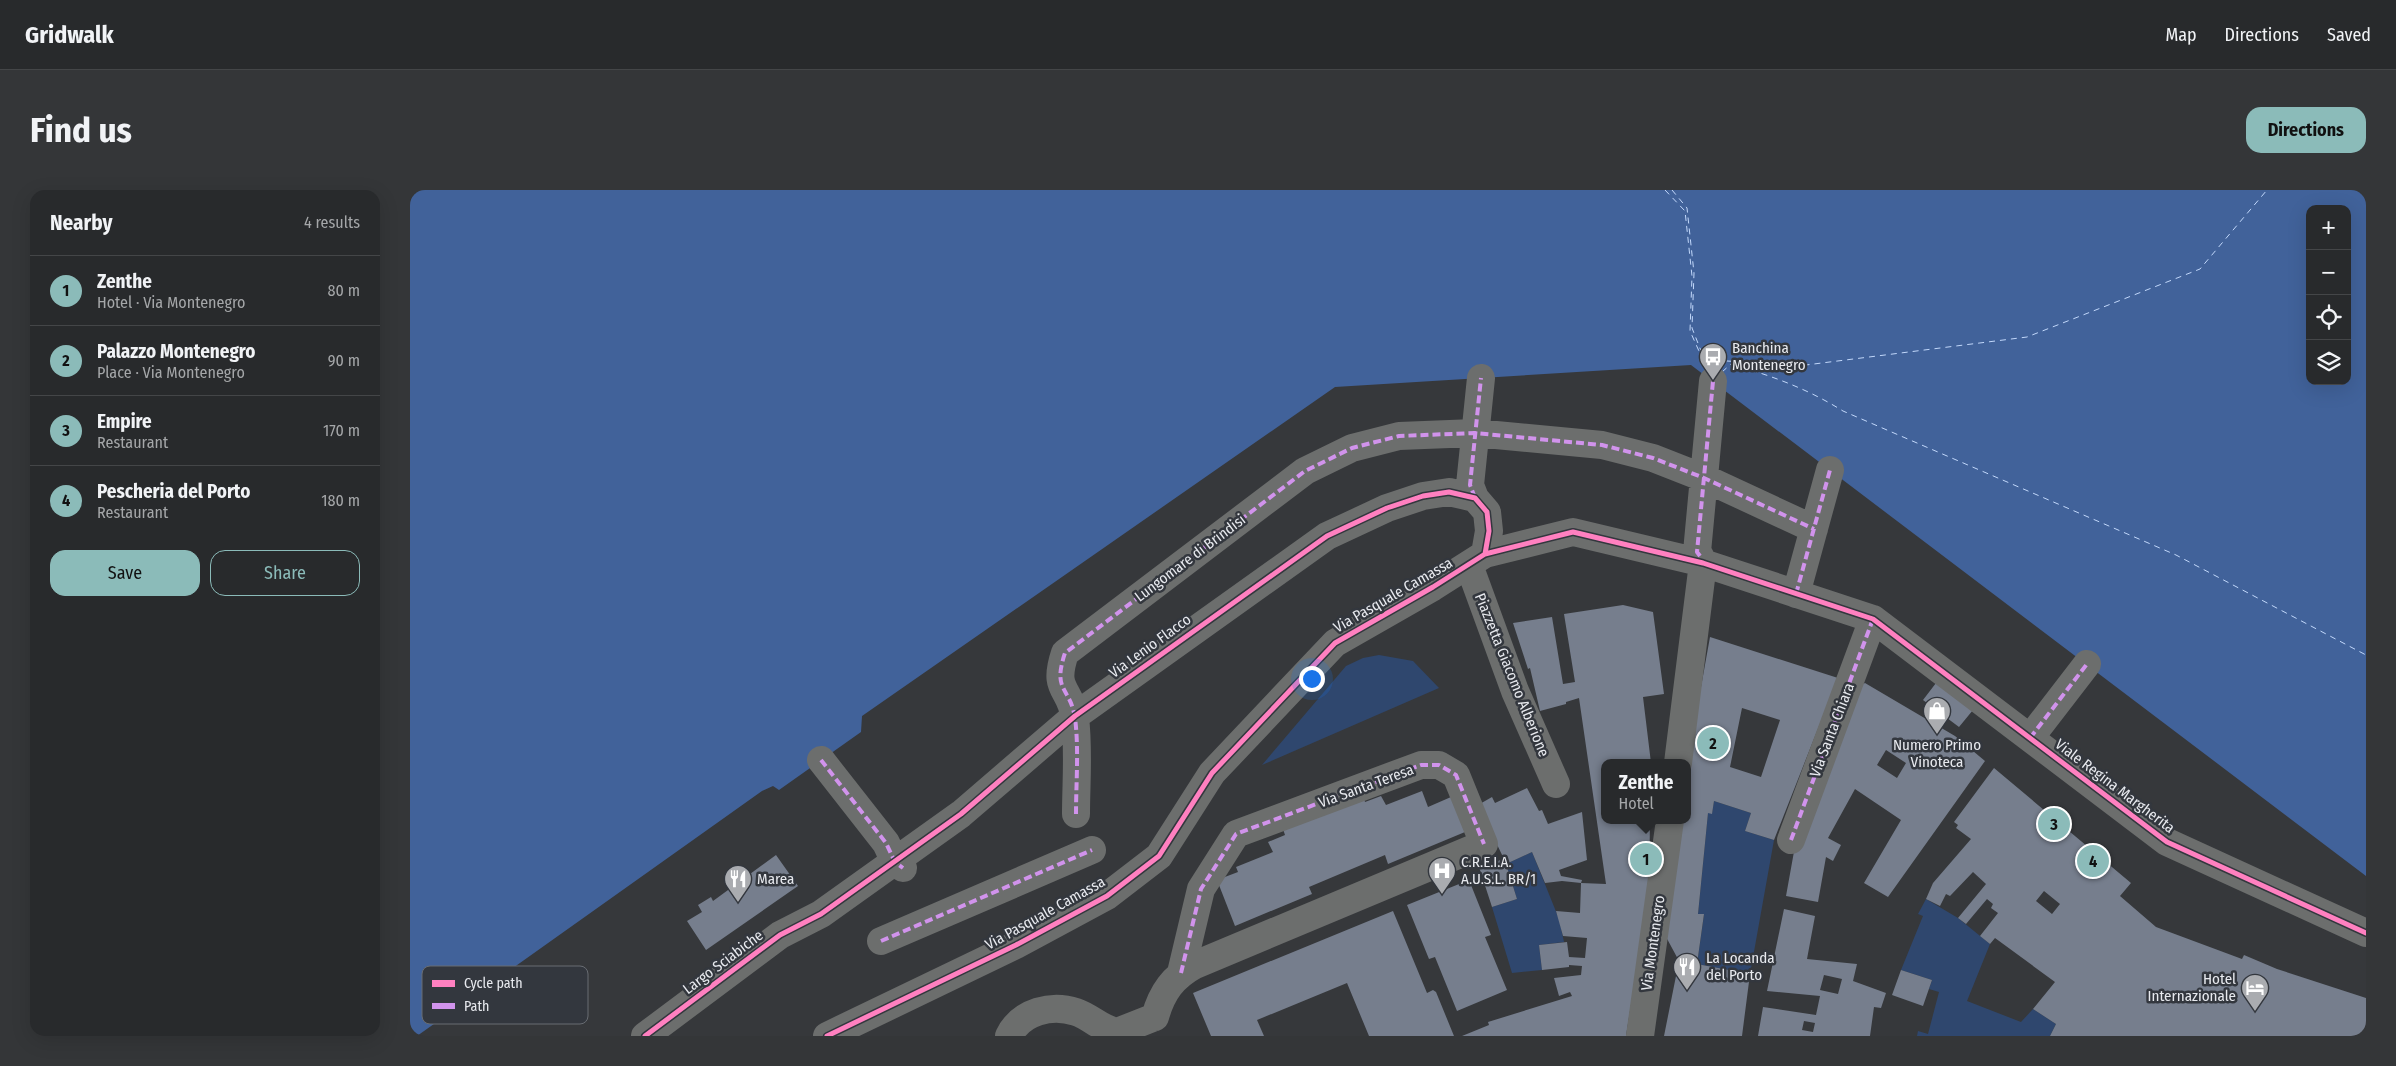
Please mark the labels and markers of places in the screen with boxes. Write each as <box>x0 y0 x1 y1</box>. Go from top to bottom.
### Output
place label: Banchina Montenegro <box>1732 339 1806 374</box>
bus stop icon: Banchina Montenegro <box>1698 342 1728 381</box>
shop icon: Numero Primo Vinoteca <box>1922 696 1952 735</box>
pin: 2 <box>1697 724 1729 762</box>
place label: Numero Primo Vinoteca <box>1893 736 1981 771</box>
pin: 3 <box>2038 805 2070 843</box>
pin: 1 <box>1630 840 1662 878</box>
pin: 4 <box>2077 842 2109 880</box>
place label: C.R.E.I.A. A.U.S.L. BR/1 <box>1461 853 1536 888</box>
hospital icon: C.R.E.I.A. A.U.S.L. BR/1 <box>1427 856 1457 895</box>
restaurant icon: Marea <box>723 864 753 903</box>
place label: Marea <box>757 870 794 888</box>
place label: La Locanda del Porto <box>1706 949 1775 984</box>
restaurant icon: La Locanda del Porto <box>1672 952 1702 991</box>
place label: Hotel Internazionale <box>2148 970 2236 1005</box>
hotel icon: Hotel Internazionale <box>2240 973 2270 1012</box>

